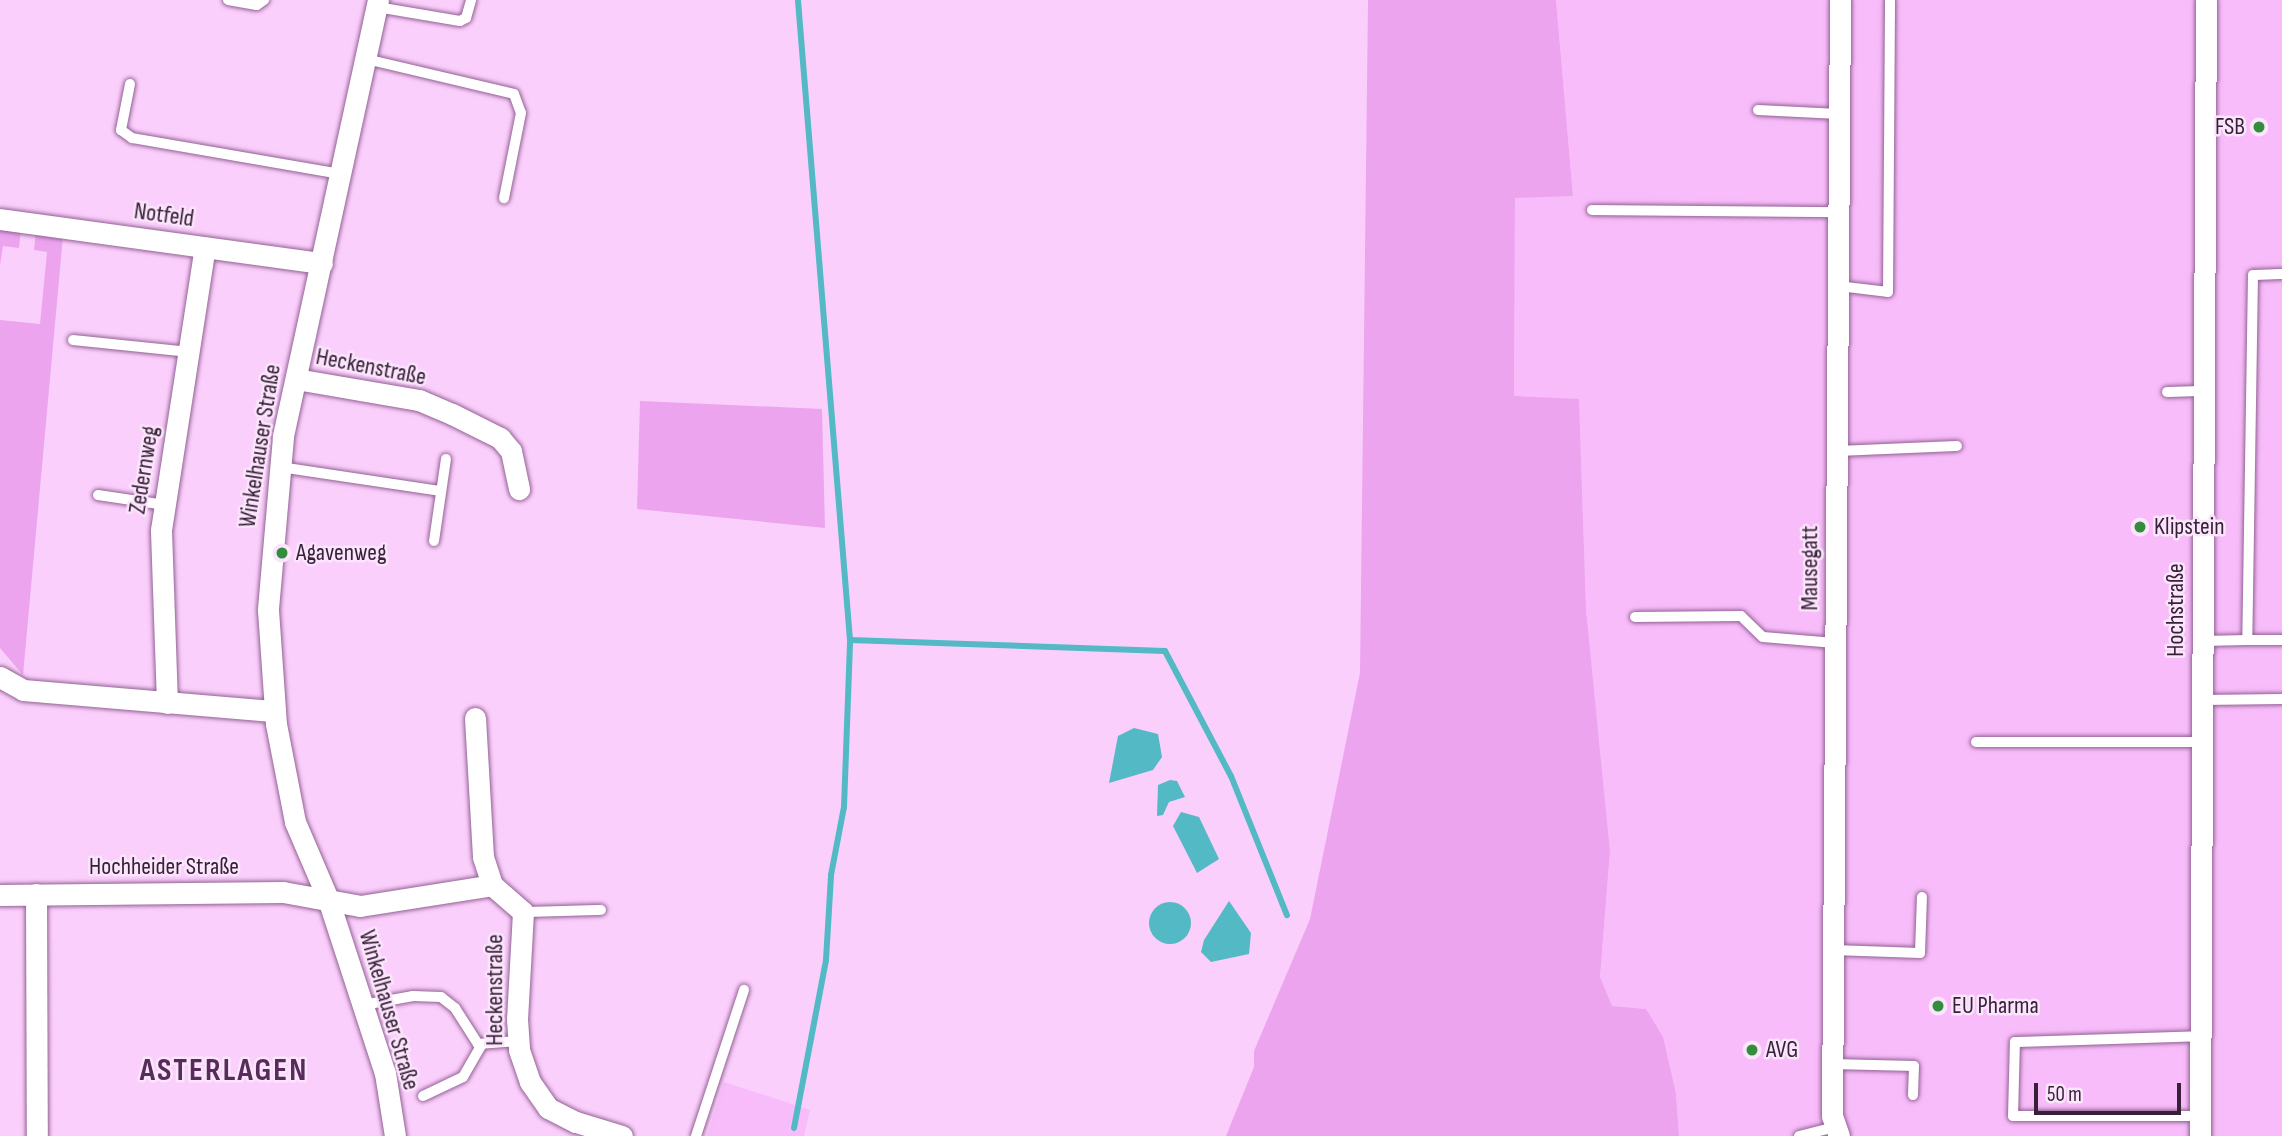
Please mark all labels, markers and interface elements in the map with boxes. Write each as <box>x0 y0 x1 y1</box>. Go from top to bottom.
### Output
place label: FSB <box>2215 113 2245 141</box>
marker: FSB <box>2251 119 2267 135</box>
street label: Notfeld <box>132 197 196 233</box>
street label: Heckenstraße <box>314 342 428 392</box>
street label: Winkelhauser Straße <box>233 362 287 530</box>
street label: Zedernweg <box>123 424 165 516</box>
place label: Klipstein <box>2154 513 2224 541</box>
marker: Klipstein <box>2132 519 2148 535</box>
street label: Mausegatt <box>1796 526 1824 610</box>
place label: Agavenweg <box>296 539 387 567</box>
marker: Agavenweg <box>274 545 290 561</box>
street label: Hochstraße <box>2162 563 2190 657</box>
street label: Hochheider Straße <box>89 853 239 881</box>
street label: Winkelhauser Straße <box>352 927 426 1093</box>
street label: Heckenstraße <box>481 934 509 1046</box>
place label: EU Pharma <box>1952 992 2039 1020</box>
marker: EU Pharma <box>1930 998 1946 1014</box>
place label: AVG <box>1766 1036 1798 1064</box>
marker: AVG <box>1744 1042 1760 1058</box>
district label: ASTERLAGEN <box>141 1052 307 1090</box>
scale bar <box>2037 1070 2184 1114</box>
text: 50 m <box>2047 1082 2082 1107</box>

